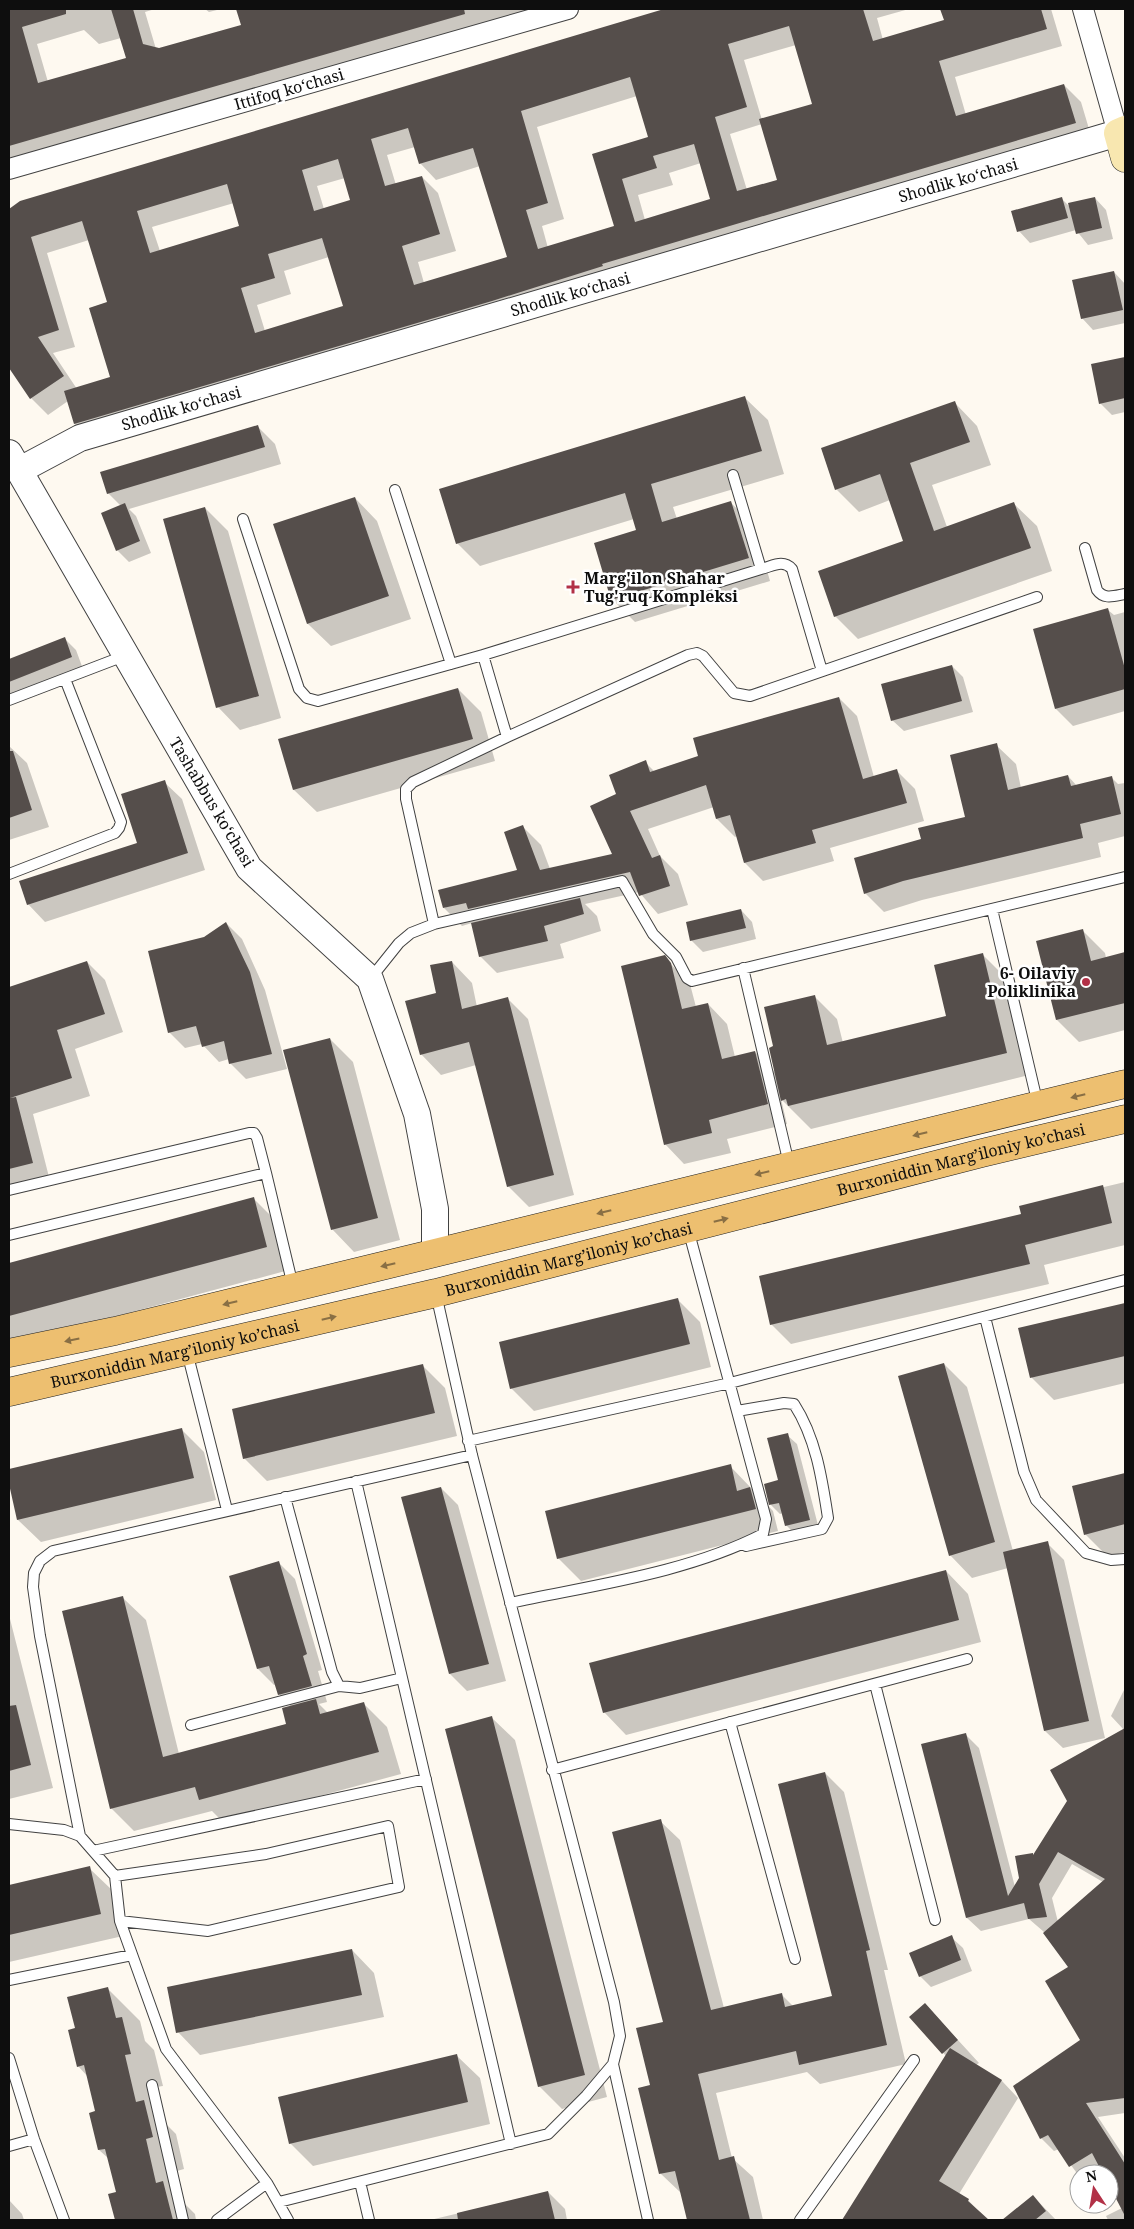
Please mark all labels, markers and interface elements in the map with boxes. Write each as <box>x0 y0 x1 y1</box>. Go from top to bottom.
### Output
street label: Ittifoq koʻchasi <box>232 63 346 115</box>
street label: Shodlik koʻchasi <box>896 152 1020 208</box>
street label: Shodlik koʻchasi <box>508 266 632 322</box>
street label: Shodlik koʻchasi <box>119 380 243 436</box>
place label: Marg'ilon Shahar Tug'ruq Kompleksi <box>584 567 738 607</box>
marker: Marg'ilon Shahar Tug'ruq Kompleksi <box>566 580 580 594</box>
street label: Tashabbus koʻchasi <box>165 733 259 871</box>
place label: 6- Oilaviy Poliklinika <box>987 962 1077 1002</box>
marker: 6- Oilaviy Poliklinika <box>1080 976 1092 988</box>
one-way arrow <box>1070 1092 1085 1100</box>
street label: Burxoniddin Marg’iloniy ko’chasi <box>835 1118 1087 1201</box>
one-way arrow <box>913 1130 928 1138</box>
one-way arrow <box>755 1169 770 1177</box>
one-way arrow <box>597 1208 612 1216</box>
one-way arrow <box>713 1216 728 1224</box>
street label: Burxoniddin Marg’iloniy ko’chasi <box>442 1217 694 1301</box>
one-way arrow <box>380 1261 395 1269</box>
one-way arrow <box>222 1299 237 1307</box>
street label: Burxoniddin Marg’iloniy ko’chasi <box>48 1314 301 1393</box>
one-way arrow <box>322 1314 337 1322</box>
one-way arrow <box>63 1336 79 1344</box>
north arrow <box>1069 2164 1119 2214</box>
text: N <box>1084 2165 1099 2186</box>

